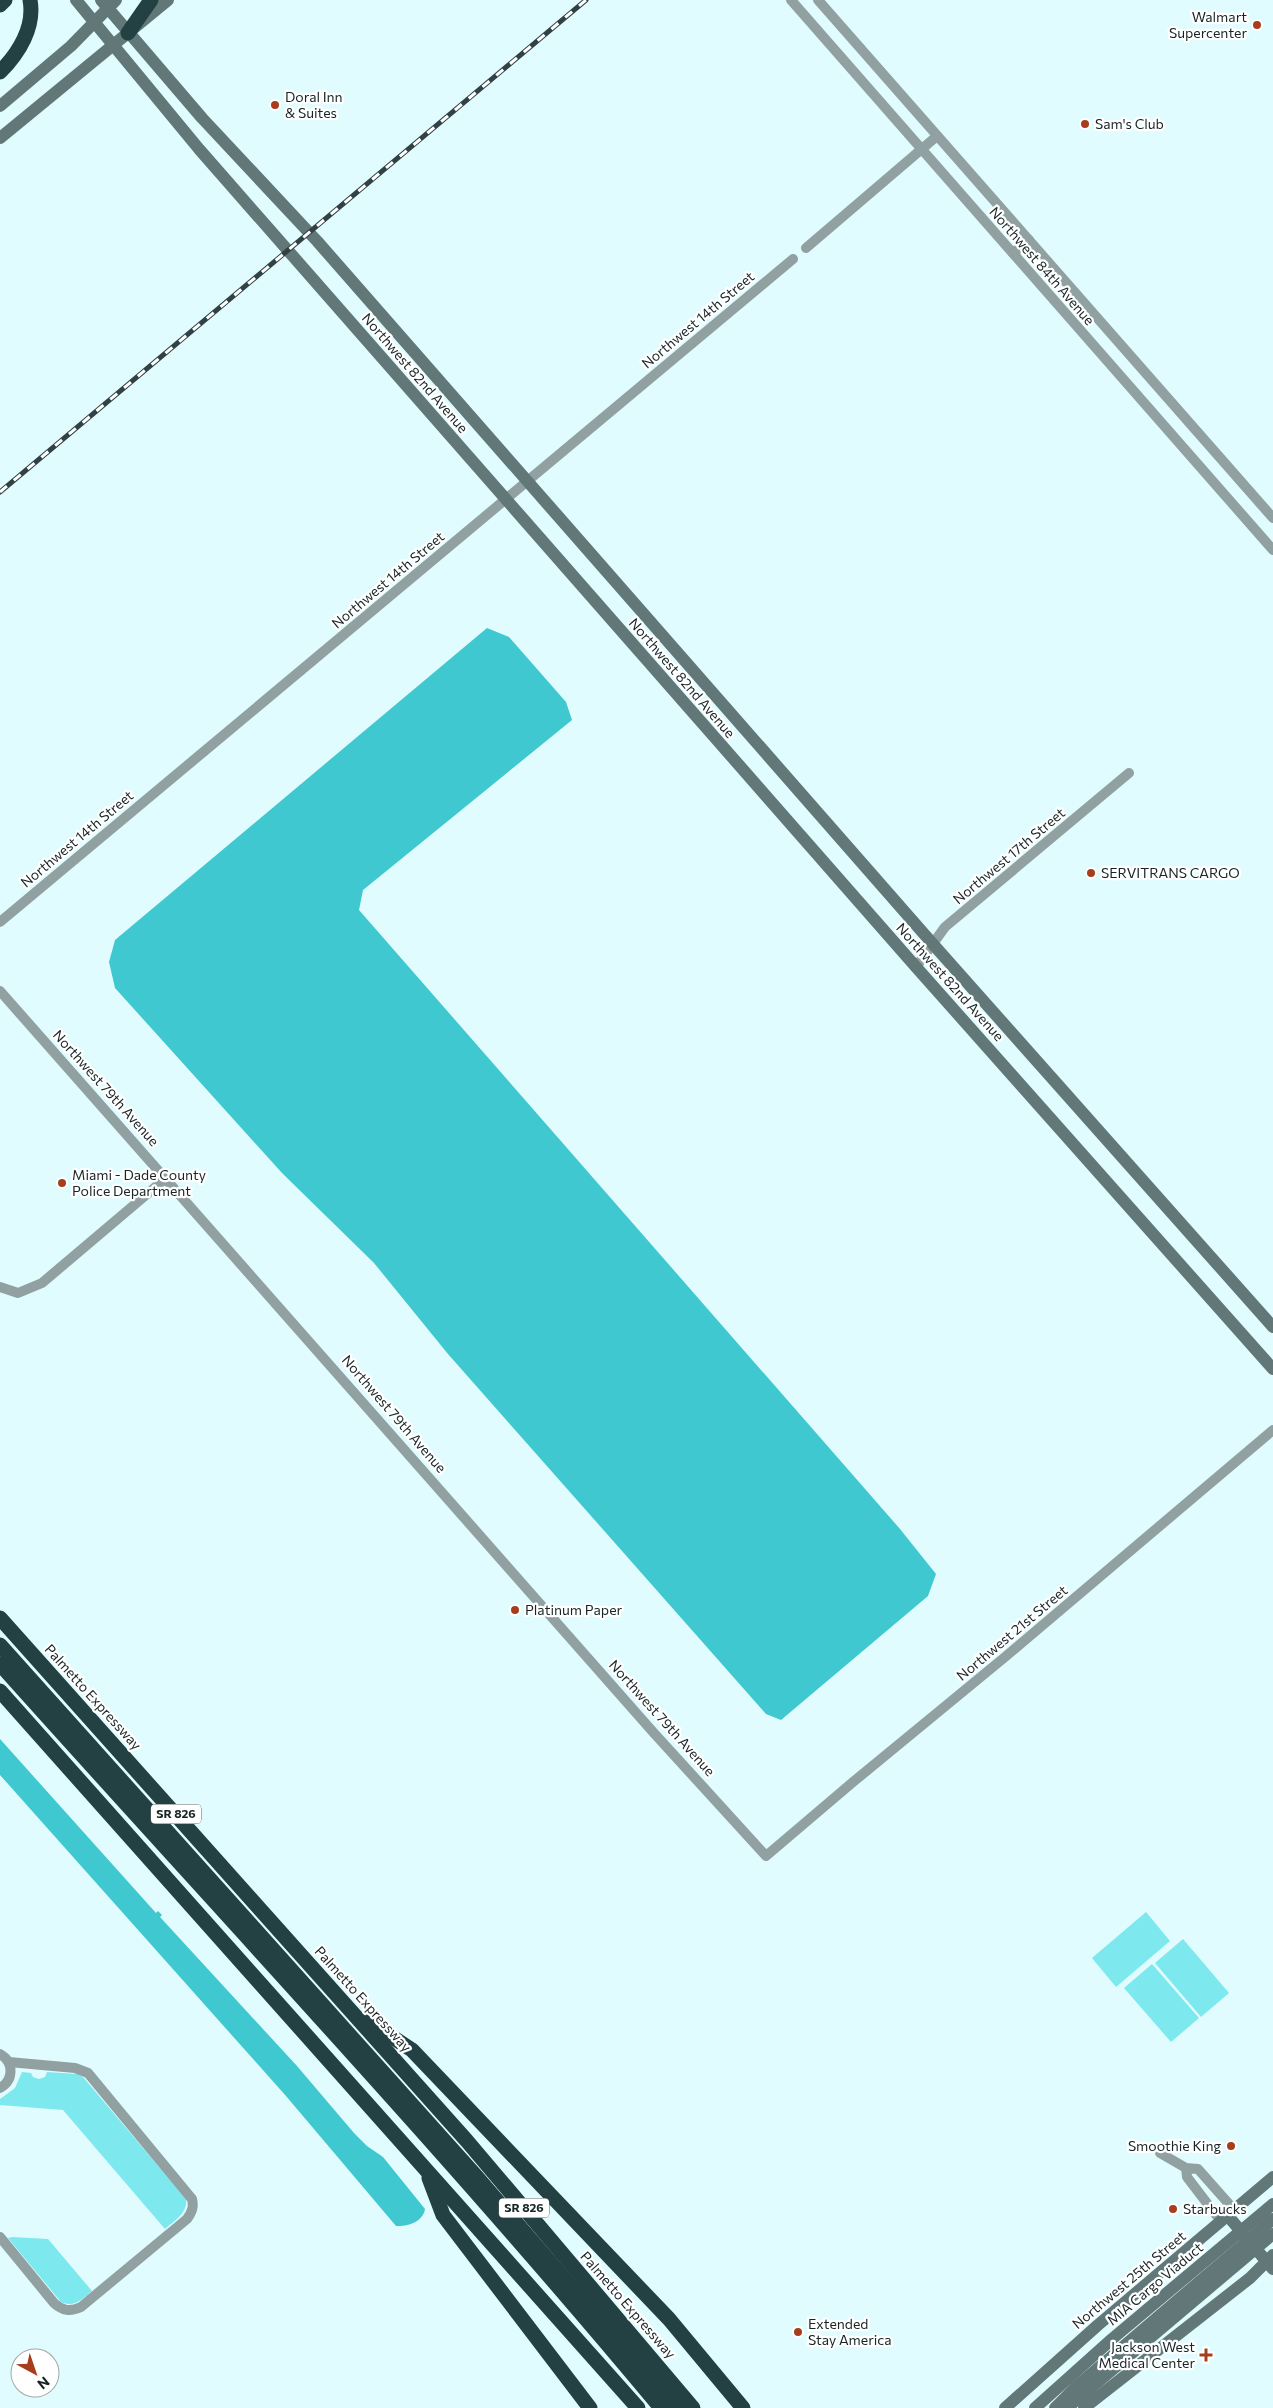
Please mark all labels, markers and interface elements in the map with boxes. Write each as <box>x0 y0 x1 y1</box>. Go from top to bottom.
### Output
place label: Walmart Supercenter <box>1169 8 1247 41</box>
marker: Walmart Supercenter <box>1251 19 1263 31</box>
place label: Doral Inn & Suites <box>285 88 343 121</box>
marker: Doral Inn & Suites <box>269 99 281 111</box>
place label: Sam's Club <box>1095 115 1164 132</box>
marker: Sam's Club <box>1079 118 1091 130</box>
street label: Northwest 84th Avenue <box>986 203 1098 328</box>
street label: Northwest 14th Street <box>638 267 758 372</box>
street label: Northwest 82nd Avenue <box>359 309 472 436</box>
street label: Northwest 14th Street <box>328 527 448 632</box>
street label: Northwest 82nd Avenue <box>626 614 739 741</box>
street label: Northwest 14th Street <box>17 786 137 891</box>
street label: Northwest 17th Street <box>949 804 1068 907</box>
place label: SERVITRANS CARGO <box>1101 864 1240 881</box>
marker: SERVITRANS CARGO <box>1085 867 1097 879</box>
street label: Northwest 82nd Avenue <box>893 919 1008 1044</box>
street label: Northwest 79th Avenue <box>50 1026 163 1149</box>
place label: Miami - Dade County Police Department <box>72 1166 206 1199</box>
marker: Miami - Dade County Police Department <box>56 1177 68 1189</box>
street label: Northwest 79th Avenue <box>339 1351 450 1476</box>
street label: Northwest 21st Street <box>953 1581 1071 1684</box>
place label: Platinum Paper <box>525 1601 623 1618</box>
marker: Platinum Paper <box>509 1604 521 1616</box>
street label: Palmetto Expressway <box>41 1640 145 1753</box>
street label: Northwest 79th Avenue <box>606 1656 719 1779</box>
road number: SR 826 <box>151 1805 201 1824</box>
street label: Palmetto Expressway <box>311 1942 415 2055</box>
place label: Smoothie King <box>1128 2137 1221 2154</box>
marker: Smoothie King <box>1225 2140 1237 2152</box>
road number: SR 826 <box>499 2198 549 2218</box>
place label: Starbucks <box>1183 2200 1247 2217</box>
marker: Starbucks <box>1167 2203 1179 2215</box>
street label: Northwest 25th Street <box>1068 2227 1189 2332</box>
street label: MIA Cargo Viaduct <box>1103 2238 1206 2329</box>
street label: Palmetto Expressway <box>577 2248 680 2362</box>
place label: Extended Stay America <box>808 2315 892 2348</box>
marker: Extended Stay America <box>792 2326 804 2338</box>
place label: Jackson West Medical Center <box>1098 2338 1195 2371</box>
north arrow <box>10 2348 60 2398</box>
marker: Jackson West Medical Center <box>1199 2348 1213 2362</box>
text: N <box>34 2373 53 2393</box>

